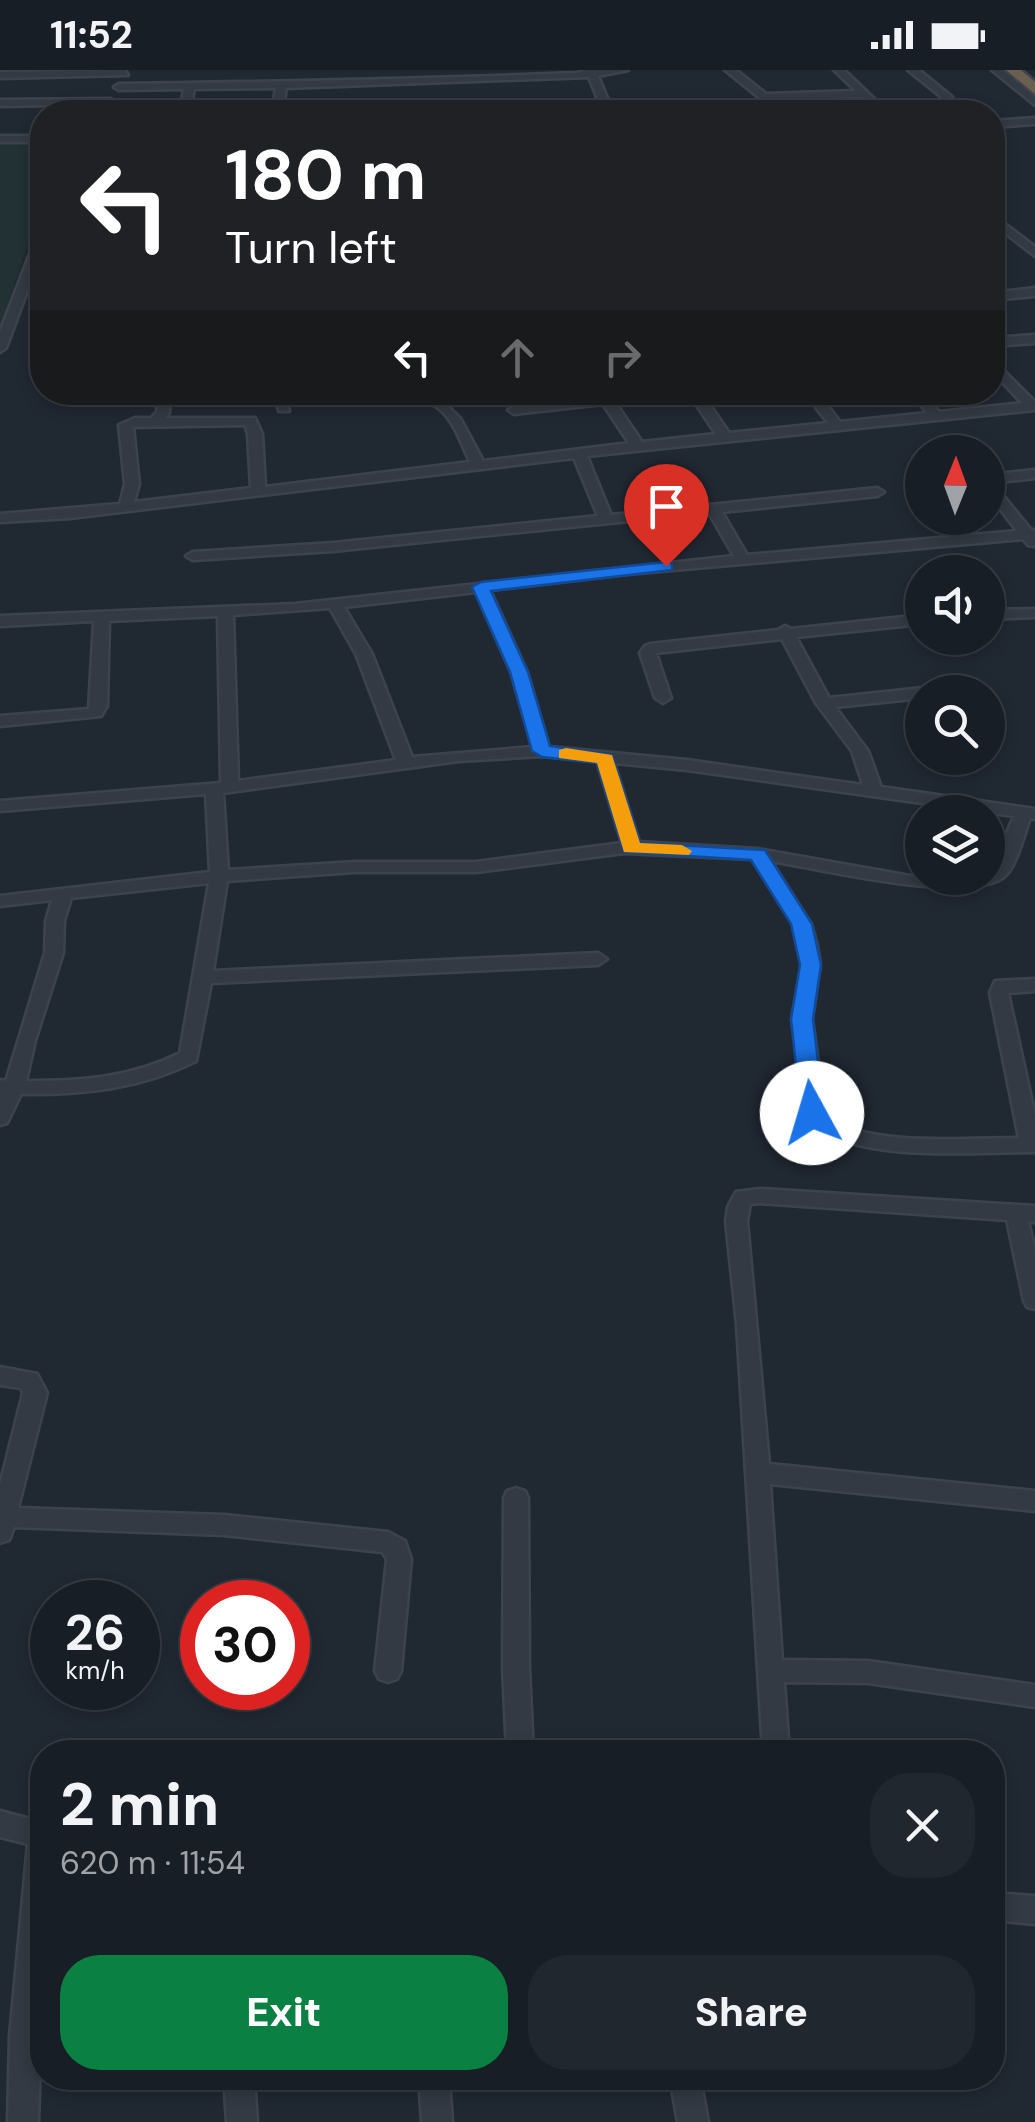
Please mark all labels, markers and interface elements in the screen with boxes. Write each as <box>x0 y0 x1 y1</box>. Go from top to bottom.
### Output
text: 11:52 <box>50 10 133 60</box>
text: 180 m <box>225 130 426 221</box>
icon: left <box>60 140 190 270</box>
text: Turn left <box>225 218 397 277</box>
icon: left <box>385 330 440 385</box>
icon: ahead <box>490 330 545 385</box>
icon: right <box>595 330 650 385</box>
north arrow <box>905 435 1005 535</box>
map controls <box>905 435 1005 895</box>
pin <box>624 464 709 567</box>
icon: arrive <box>639 479 694 534</box>
button: sound <box>905 555 1005 655</box>
button: search <box>905 675 1005 775</box>
button: layers <box>905 795 1005 895</box>
position arrow <box>760 1061 864 1165</box>
speed limit sign: 30 <box>180 1580 310 1710</box>
text: 26 <box>65 1600 125 1666</box>
text: km/h <box>65 1654 125 1687</box>
text: 2 min <box>60 1765 219 1844</box>
button: close <box>870 1773 975 1878</box>
text: 620 m · 11:54 <box>60 1842 245 1884</box>
button: Exit <box>60 1955 508 2070</box>
button: Share <box>528 1955 975 2070</box>

